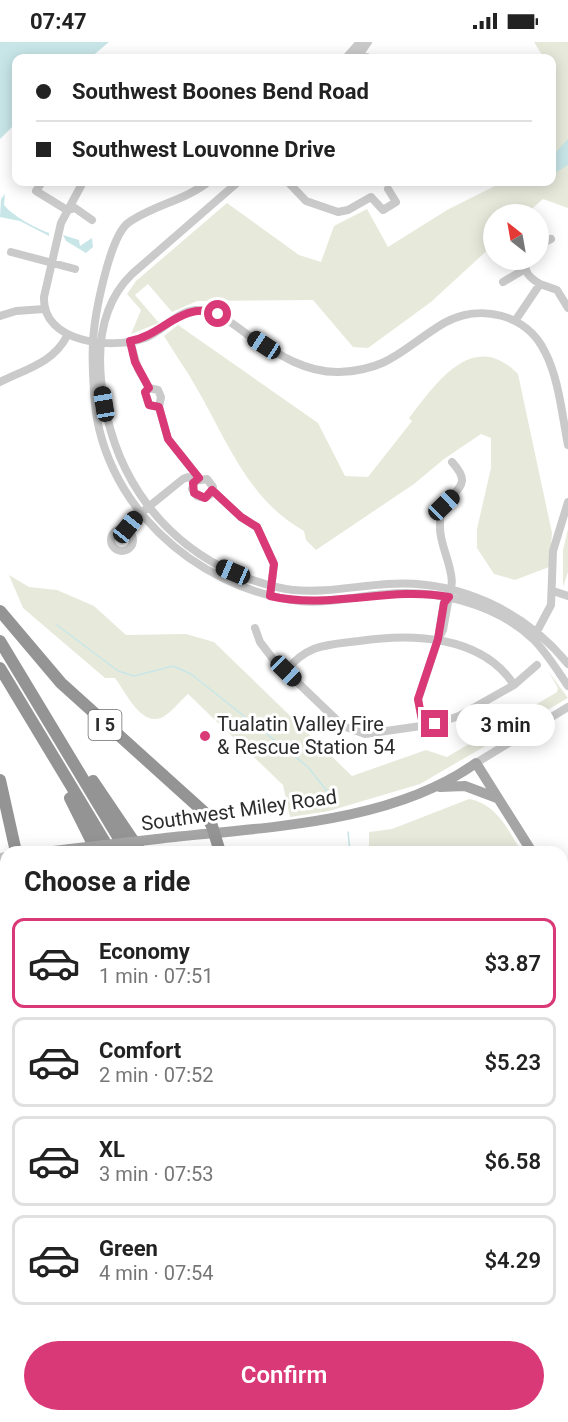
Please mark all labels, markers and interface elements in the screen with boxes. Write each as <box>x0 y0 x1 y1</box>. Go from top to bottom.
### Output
text: 07:47 <box>30 9 87 34</box>
text: Southwest Boones Bend Road <box>72 79 369 104</box>
text: Southwest Louvonne Drive <box>72 137 335 162</box>
north arrow <box>483 204 549 270</box>
map controls <box>483 204 549 270</box>
route start <box>204 300 231 327</box>
car <box>244 328 284 362</box>
car <box>92 385 116 423</box>
car <box>425 486 463 524</box>
car <box>110 507 146 547</box>
car <box>213 557 253 587</box>
car <box>267 652 305 690</box>
callout: 3 min <box>456 703 555 745</box>
road number: I 5 <box>88 710 122 740</box>
route end <box>421 710 448 737</box>
place label: Tualatin Valley Fire & Rescue Station 54 <box>217 712 395 759</box>
text: 3 min <box>480 713 531 737</box>
marker: Tualatin Valley Fire & Rescue Station 54 <box>198 729 212 743</box>
street label: Southwest Miley Road <box>140 784 338 836</box>
text: Choose a ride <box>24 866 190 898</box>
icon: car <box>27 936 81 990</box>
text: Economy <box>99 939 190 964</box>
text: $3.87 <box>484 951 541 976</box>
text: 1 min · 07:51 <box>99 964 214 988</box>
icon: car <box>27 1035 81 1089</box>
text: Comfort <box>99 1038 181 1063</box>
text: $5.23 <box>484 1050 541 1075</box>
text: 2 min · 07:52 <box>99 1063 214 1087</box>
icon: car <box>27 1134 81 1188</box>
text: XL <box>99 1137 125 1162</box>
text: $6.58 <box>484 1149 541 1174</box>
text: 3 min · 07:53 <box>99 1162 214 1186</box>
icon: car <box>27 1233 81 1287</box>
text: Green <box>99 1236 158 1261</box>
text: $4.29 <box>484 1248 541 1273</box>
text: 4 min · 07:54 <box>99 1261 214 1285</box>
button: Confirm <box>24 1341 544 1410</box>

